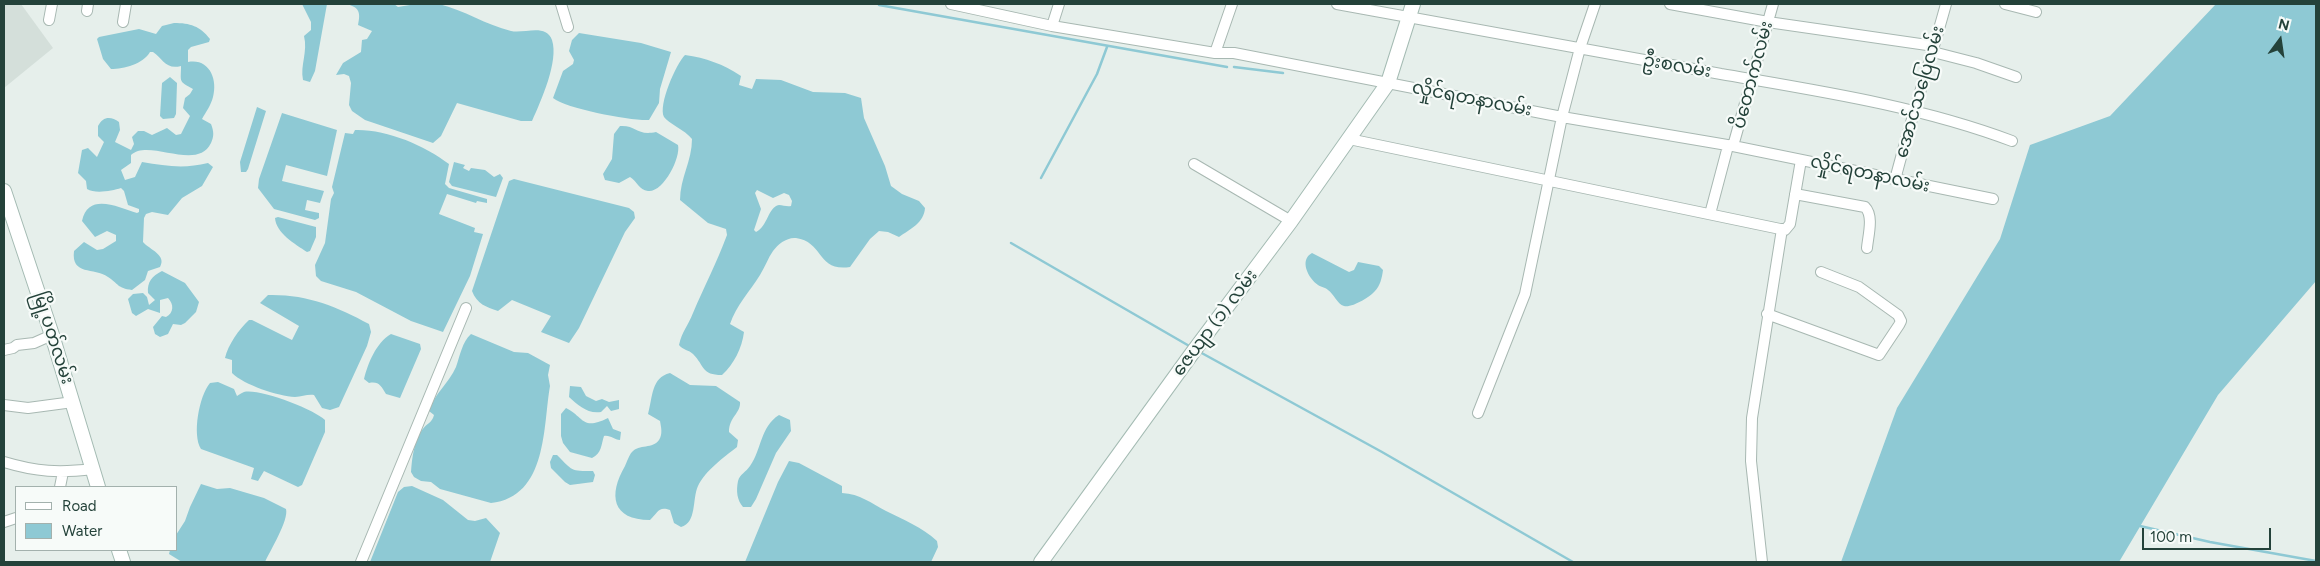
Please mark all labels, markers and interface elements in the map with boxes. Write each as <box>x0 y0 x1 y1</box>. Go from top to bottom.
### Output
north arrow <box>2255 15 2305 65</box>
text: N <box>2276 15 2291 35</box>
street label: ပိတောက်လမ်း <box>1728 19 1778 131</box>
street label: အောင်သပြေလမ်း <box>1891 23 1949 161</box>
street label: ဦးစလမ်း <box>1641 49 1713 83</box>
street label: လှိုင်ရတနာလမ်း <box>1410 77 1534 121</box>
street label: လှိုင်ရတနာလမ်း <box>1808 151 1932 197</box>
street label: ဇေယျာ (၁) လမ်း <box>1168 265 1262 381</box>
street label: မြို့ပတ်လမ်း <box>28 289 78 387</box>
legend <box>15 486 178 551</box>
text: Road <box>62 497 97 515</box>
scale bar <box>2145 518 2274 550</box>
text: Water <box>62 522 102 540</box>
text: 100 m <box>2150 528 2192 546</box>

